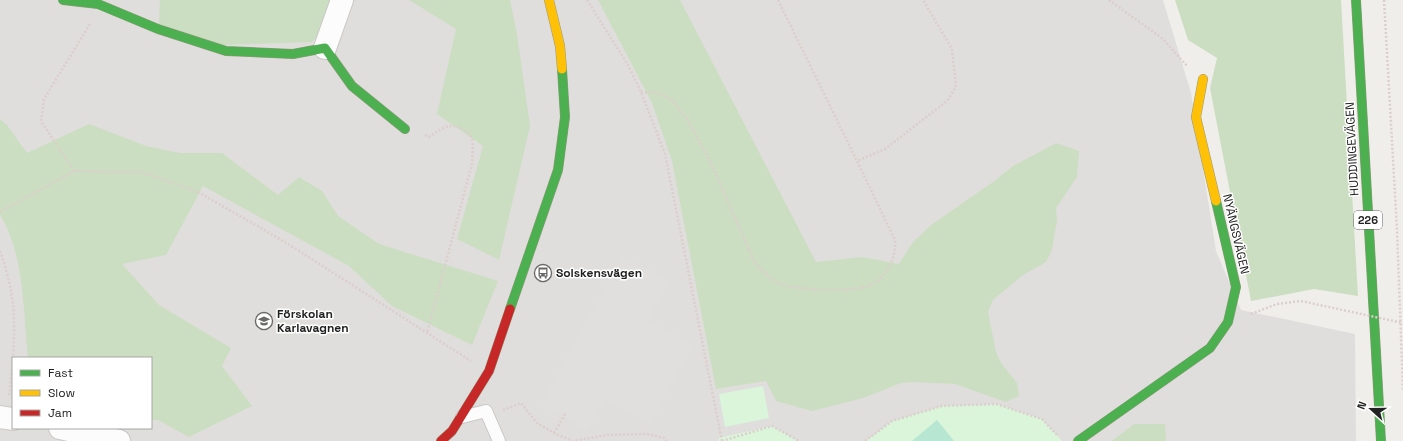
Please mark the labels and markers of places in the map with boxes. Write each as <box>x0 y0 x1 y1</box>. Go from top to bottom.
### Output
bus stop icon: Solskensvägen <box>533 263 553 283</box>
place label: Solskensvägen <box>556 265 642 281</box>
place label: Förskolan Karlavagnen <box>277 306 349 336</box>
school or university icon: Förskolan Karlavagnen <box>254 311 274 331</box>

